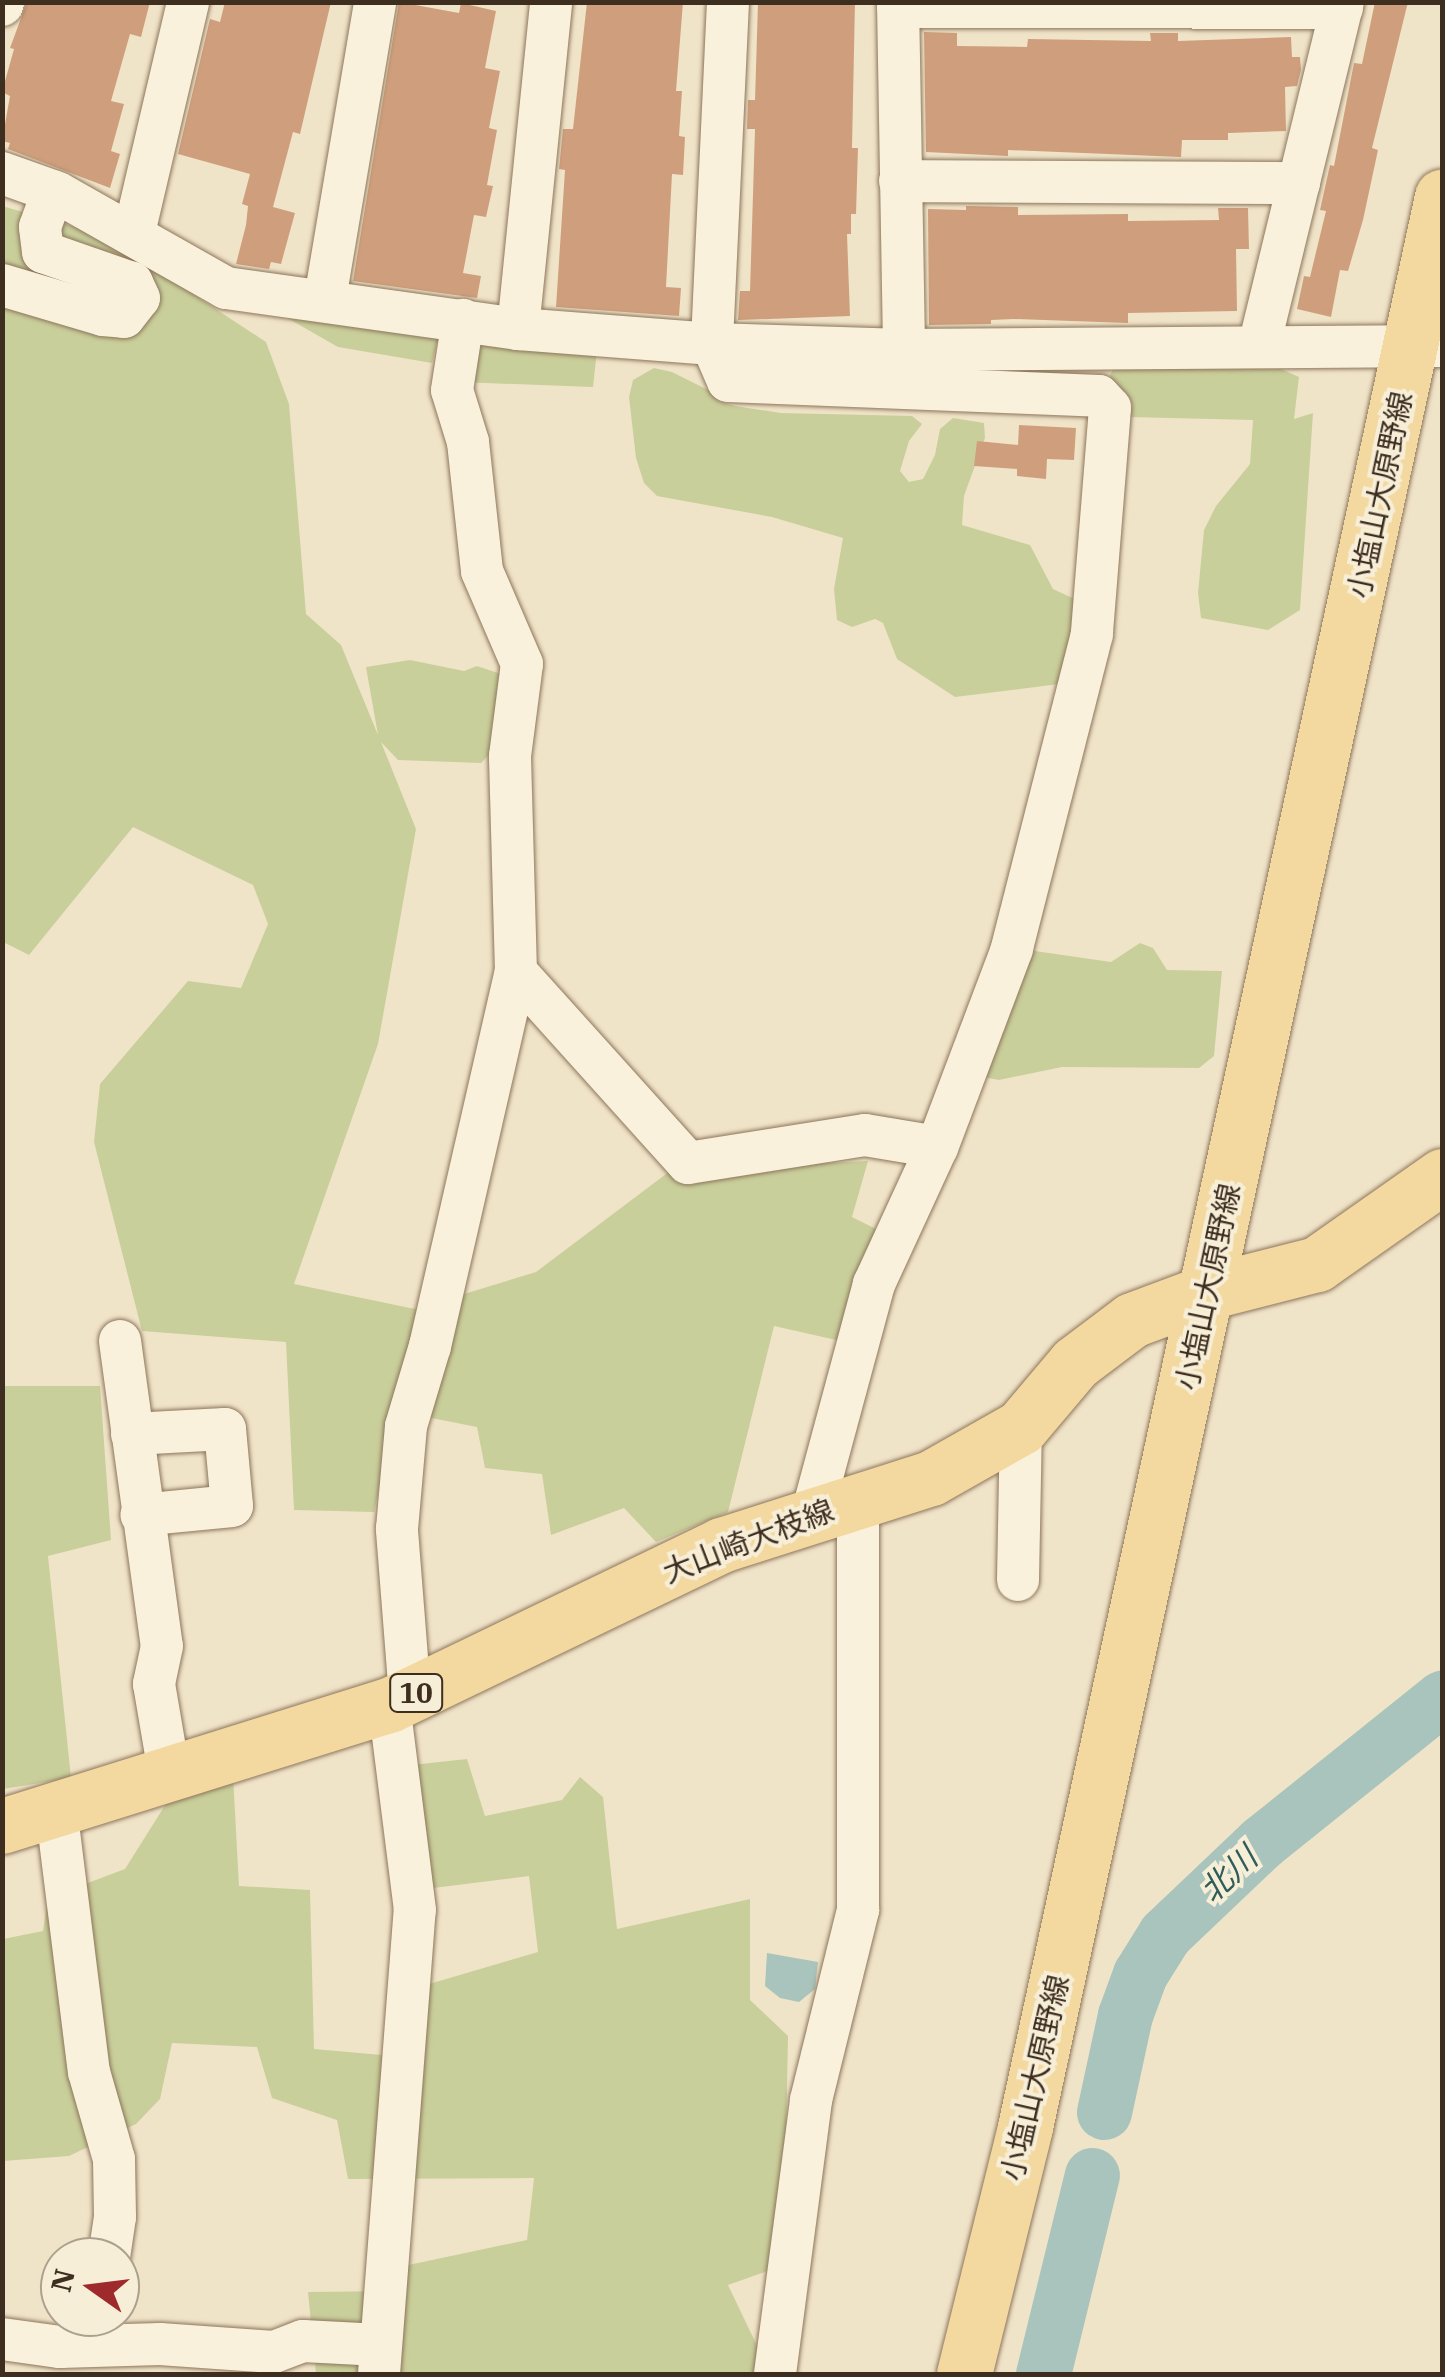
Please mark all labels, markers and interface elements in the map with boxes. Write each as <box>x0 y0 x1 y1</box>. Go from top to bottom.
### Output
street label: 小塩山大原野線 <box>1341 389 1419 601</box>
street label: 小塩山大原野線 <box>1169 1181 1247 1393</box>
street label: 大山崎大枝線 <box>658 1492 838 1590</box>
road number: 10 <box>388 1670 444 1716</box>
water label: 北川 <box>1192 1838 1264 1910</box>
street label: 小塩山大原野線 <box>994 1972 1076 2184</box>
north arrow <box>40 2237 140 2337</box>
text: N <box>42 2265 83 2295</box>

